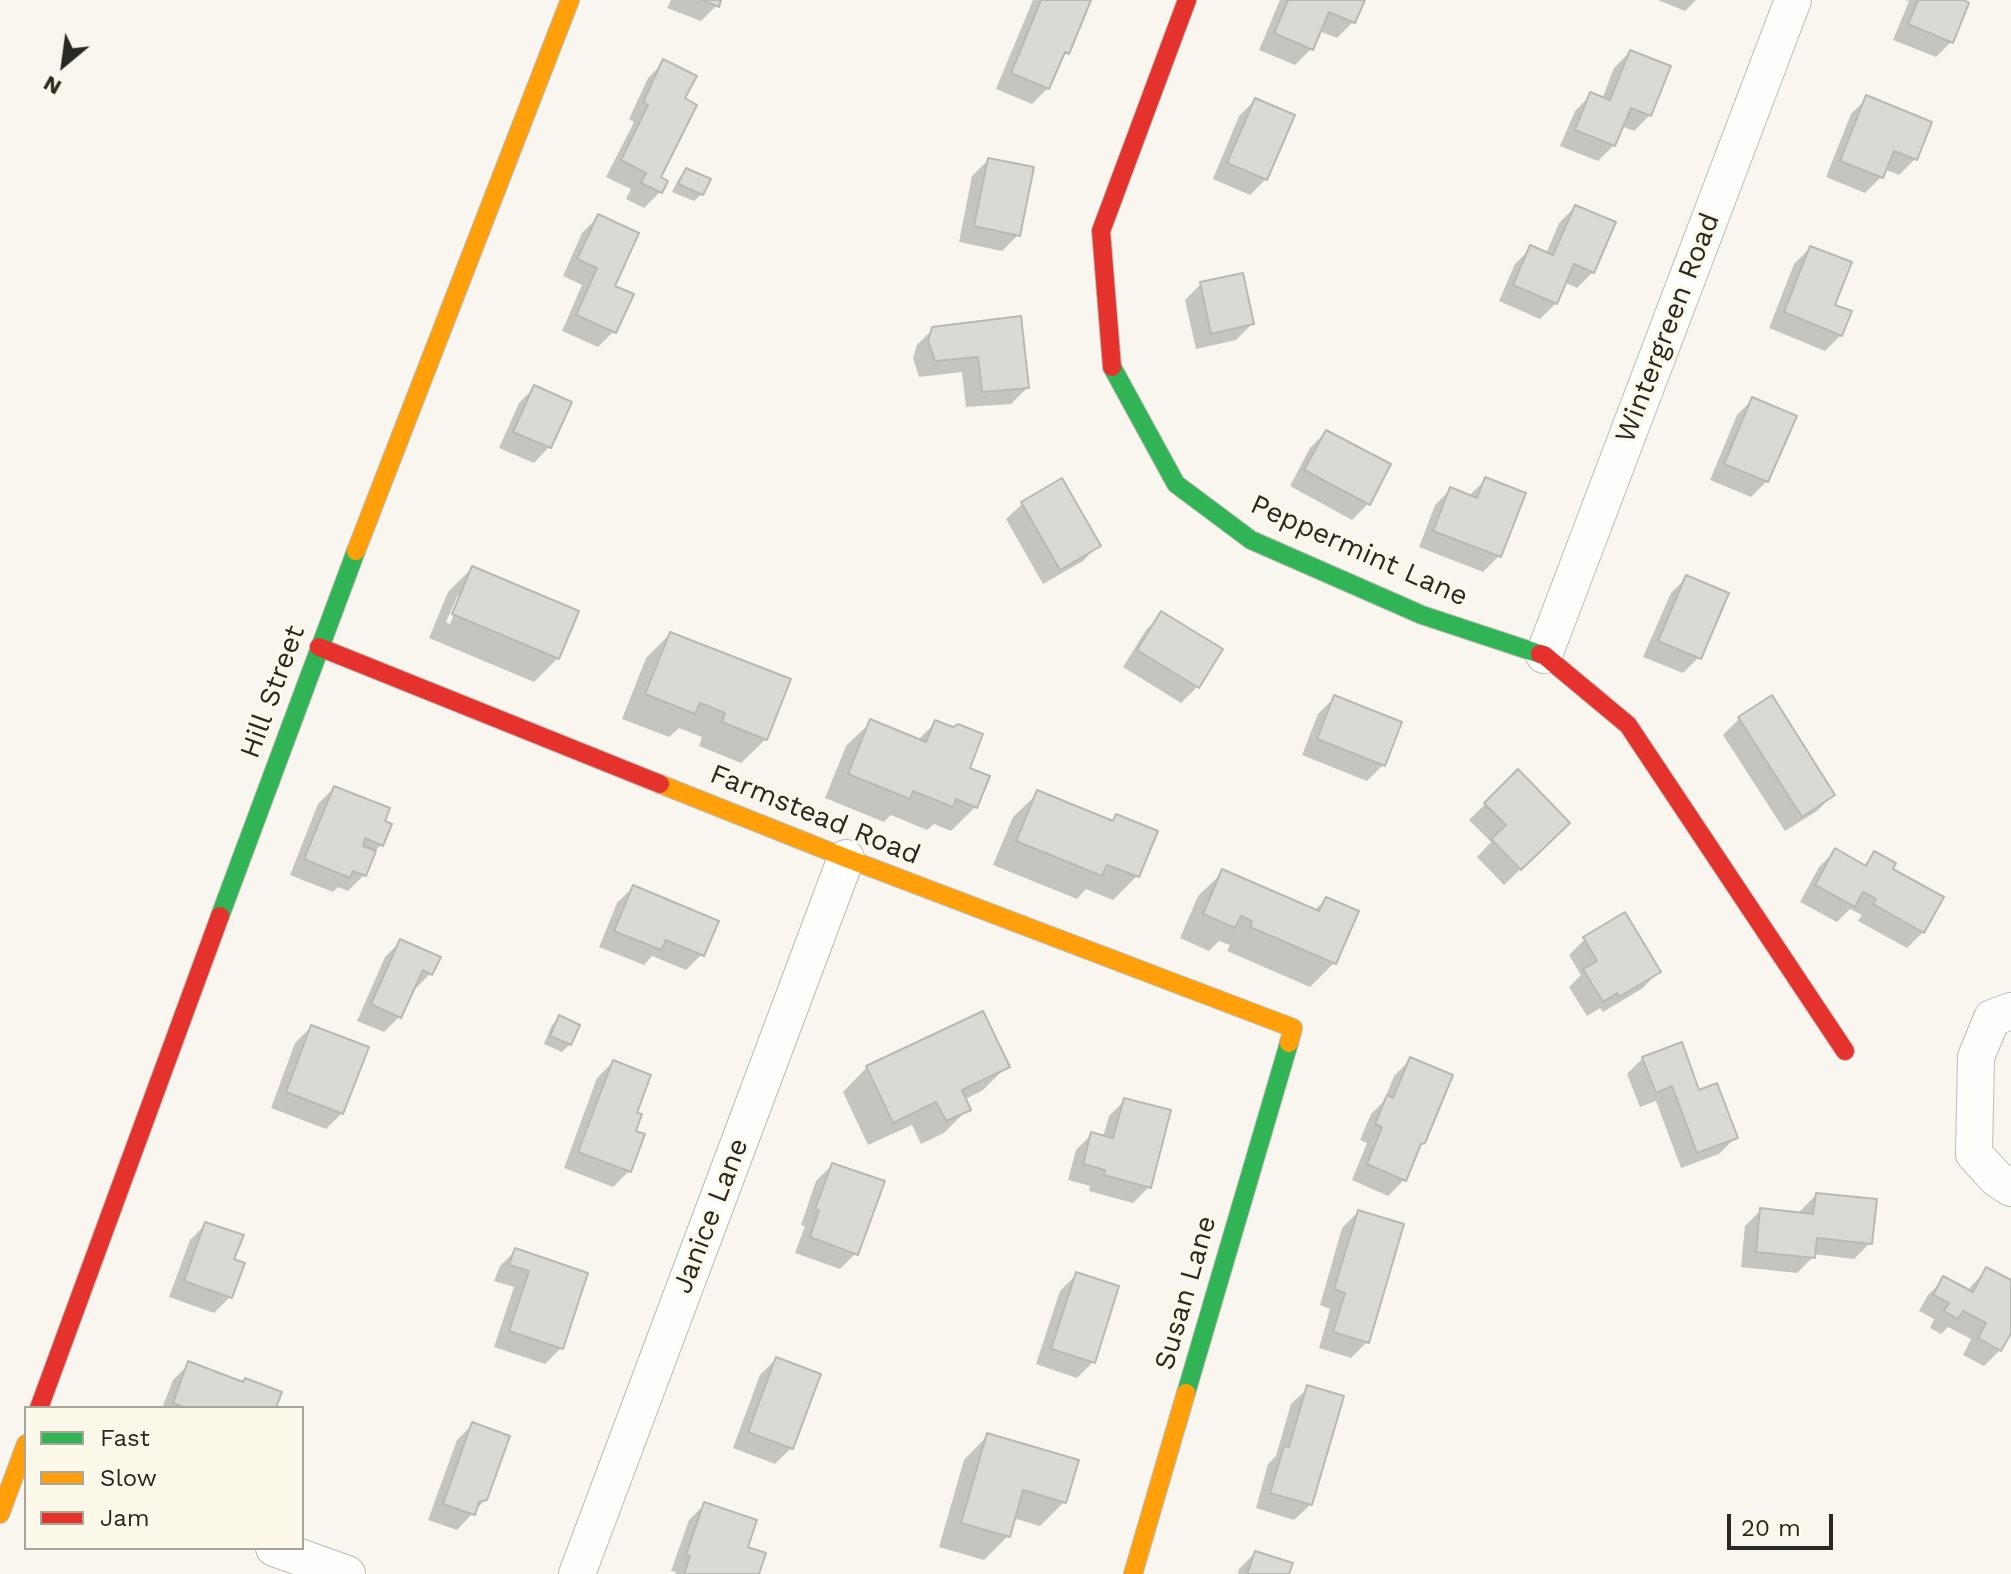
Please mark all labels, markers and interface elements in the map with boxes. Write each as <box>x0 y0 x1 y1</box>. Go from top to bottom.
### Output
north arrow <box>24 24 104 104</box>
text: N <box>39 71 65 100</box>
street label: Wintergreen Road <box>1609 208 1727 448</box>
street label: Peppermint Lane <box>1245 488 1473 614</box>
street label: Hill Street <box>233 621 313 763</box>
street label: Farmstead Road <box>705 758 925 872</box>
street label: Janice Lane <box>666 1134 756 1298</box>
street label: Susan Lane <box>1148 1212 1224 1374</box>
legend <box>24 1406 304 1550</box>
text: Fast <box>100 1424 150 1452</box>
text: Slow <box>100 1464 157 1492</box>
scale bar <box>1731 1498 1837 1548</box>
text: Jam <box>100 1504 150 1532</box>
text: 20 m <box>1741 1514 1801 1542</box>

